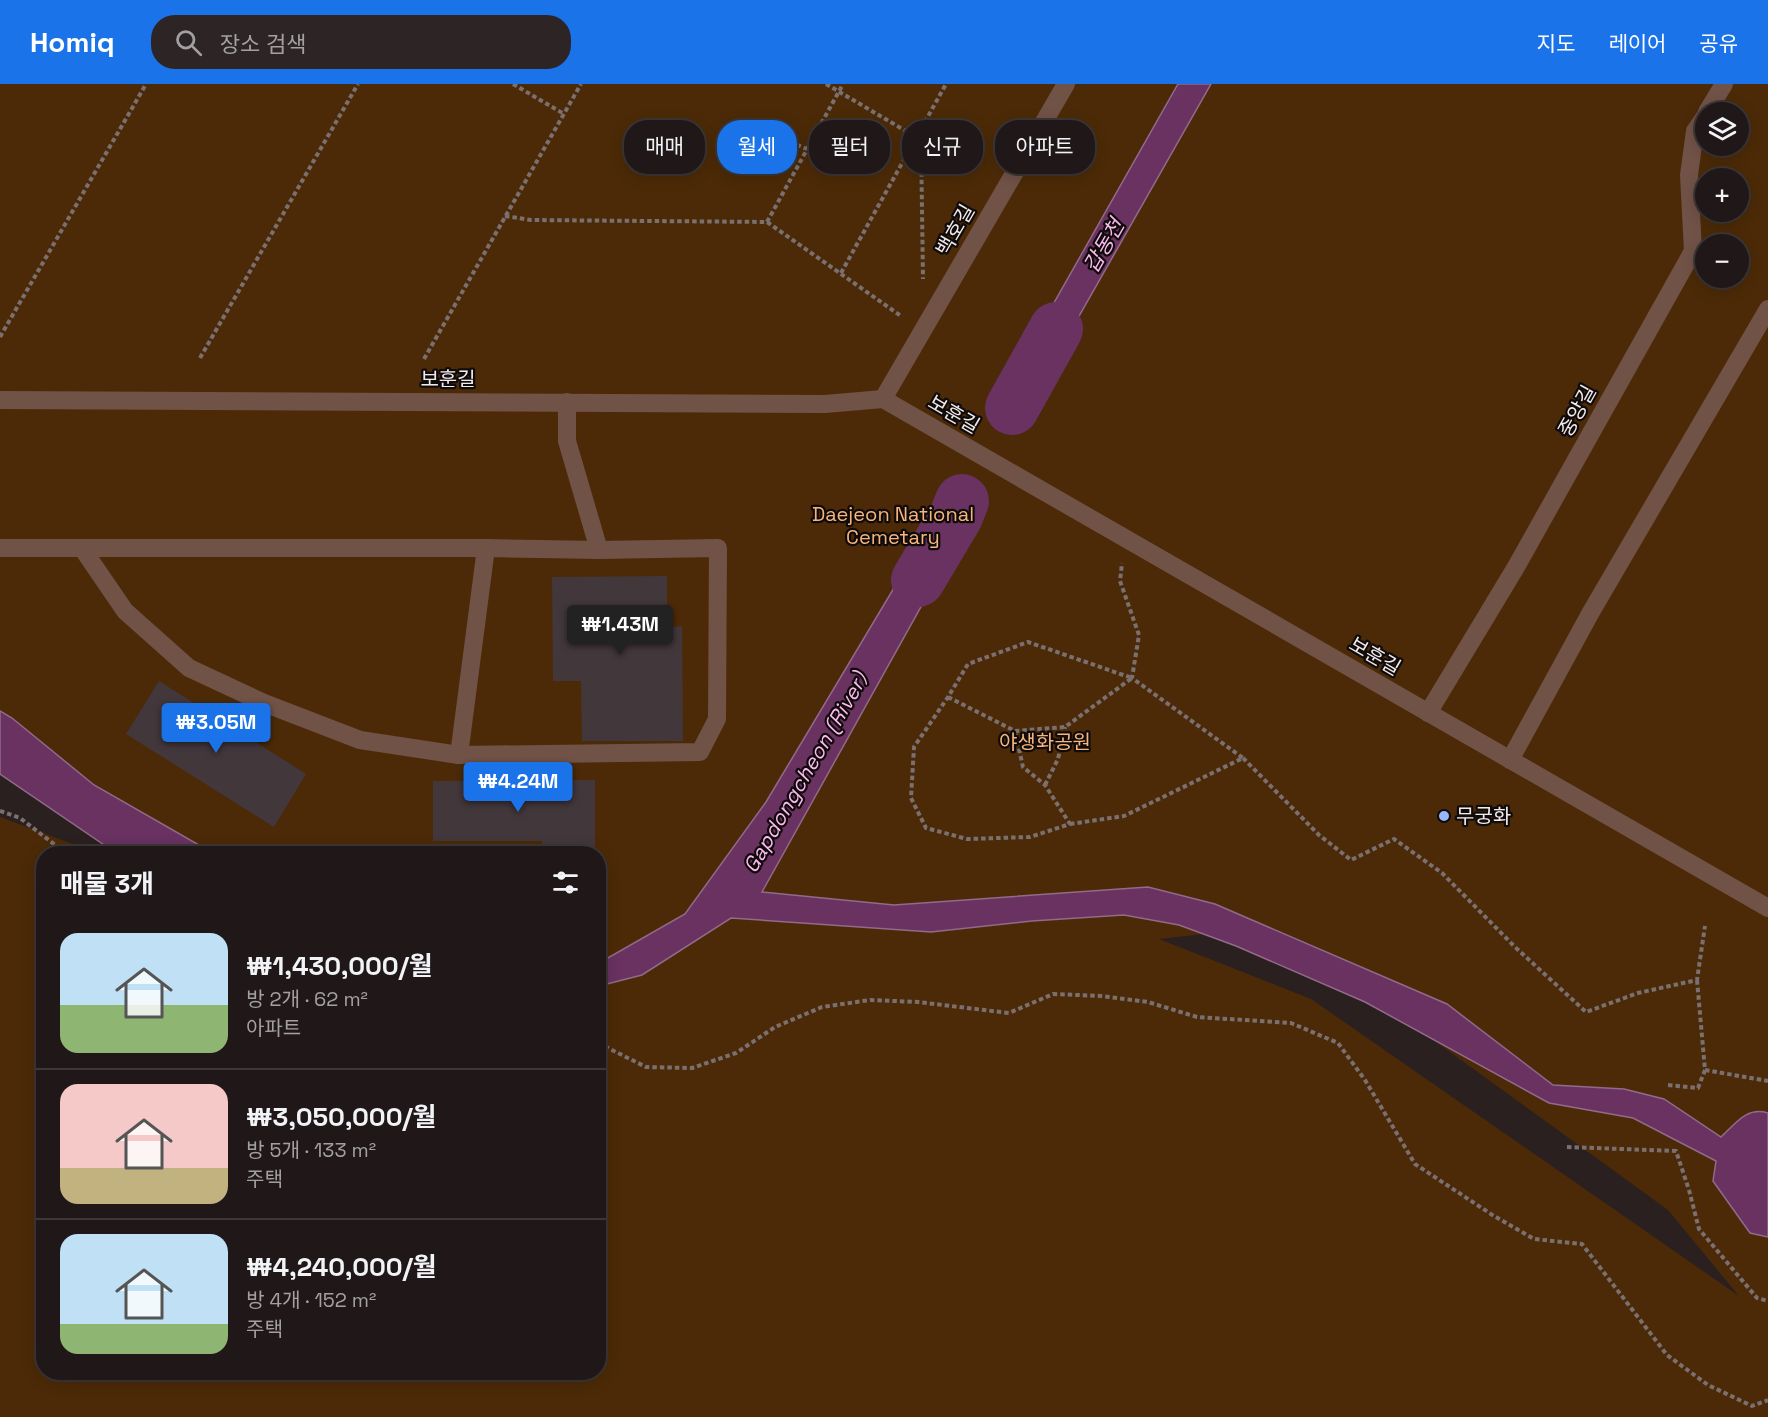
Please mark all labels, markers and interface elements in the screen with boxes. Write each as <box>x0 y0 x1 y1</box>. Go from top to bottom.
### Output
search box <box>151 15 571 69</box>
text: Homiq <box>30 24 115 60</box>
icon: search <box>172 26 205 59</box>
text: 장소 검색 <box>220 30 306 58</box>
text: 지도 <box>1537 30 1575 57</box>
text: 레이어 <box>1608 30 1666 57</box>
text: 공유 <box>1699 30 1738 57</box>
map controls <box>1695 102 1749 288</box>
button: layers <box>1695 102 1749 156</box>
chip: 매매 <box>624 120 705 174</box>
chip: 월세 <box>717 120 797 174</box>
chip: 필터 <box>809 120 890 174</box>
chip: 신규 <box>902 120 983 174</box>
chip: 아파트 <box>995 120 1095 174</box>
button: + <box>1695 168 1749 222</box>
street label: 백호길 <box>930 200 980 260</box>
water label: 갑동천 <box>1077 212 1131 278</box>
button: − <box>1695 234 1749 288</box>
street label: 보훈길 <box>420 366 476 392</box>
street label: 중앙길 <box>1552 381 1602 441</box>
street label: 보훈길 <box>924 389 984 439</box>
park label: Daejeon National Cemetary <box>812 501 974 550</box>
pin: ₩1.43M <box>571 605 669 656</box>
text: ₩1.43M <box>581 611 659 637</box>
street label: 보훈길 <box>1345 631 1405 681</box>
water label: Gapdongcheon (River） <box>737 656 880 877</box>
pin: ₩3.05M <box>167 703 265 754</box>
text: ₩3.05M <box>176 709 256 735</box>
park label: 야생화공원 <box>999 729 1091 755</box>
pin: ₩4.24M <box>469 762 567 813</box>
text: ₩4.24M <box>478 768 559 794</box>
place label: 무궁화 <box>1456 803 1511 829</box>
marker: 무궁화 <box>1437 809 1451 823</box>
icon: filters <box>549 866 582 899</box>
text: 매물 3개 <box>60 867 154 901</box>
text: ₩1,430,000/월 <box>246 949 433 983</box>
icon: home <box>108 957 180 1029</box>
text: 방 2개 · 62 m² <box>246 986 368 1012</box>
text: 아파트 <box>246 1015 301 1041</box>
text: ₩3,050,000/월 <box>246 1100 437 1134</box>
icon: home <box>108 1108 180 1180</box>
text: 방 5개 · 133 m² <box>246 1137 376 1163</box>
text: 주택 <box>246 1166 283 1192</box>
text: ₩4,240,000/월 <box>246 1250 437 1284</box>
icon: home <box>108 1258 180 1330</box>
text: 방 4개 · 152 m² <box>246 1287 376 1313</box>
text: 주택 <box>246 1316 283 1342</box>

